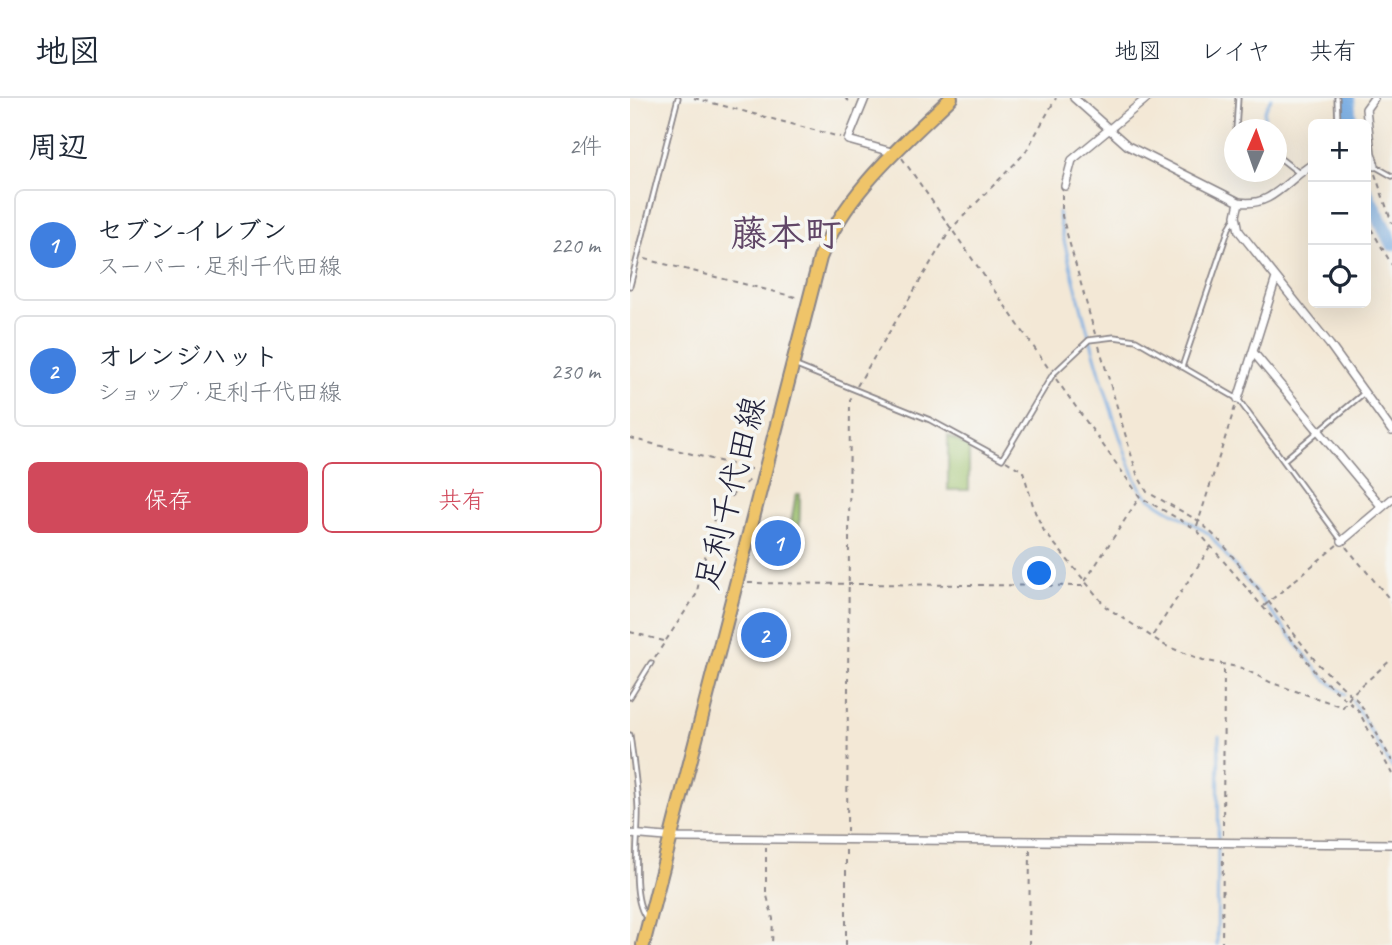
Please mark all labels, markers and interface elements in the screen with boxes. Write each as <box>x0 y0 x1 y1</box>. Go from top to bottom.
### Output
text: 地図 <box>35 30 101 72</box>
text: 地図 <box>1114 36 1162 66</box>
text: レイヤ <box>1200 36 1271 66</box>
text: 共有 <box>1309 36 1357 66</box>
north arrow <box>1224 119 1287 182</box>
map controls <box>1308 119 1371 308</box>
button: + <box>1308 119 1371 182</box>
text: 周辺 <box>28 128 88 166</box>
text: 2件 <box>569 132 602 161</box>
button: − <box>1308 182 1371 245</box>
district label: 藤本町 <box>731 210 842 257</box>
text: セブン-イレブン <box>97 214 287 247</box>
text: 1 <box>48 231 58 260</box>
text: 220 m <box>551 231 600 260</box>
button: locate <box>1308 245 1371 308</box>
text: スーパー · 足利千代田線 <box>97 252 342 281</box>
text: オレンジハット <box>97 340 279 373</box>
text: 2 <box>48 357 58 386</box>
text: 230 m <box>551 357 600 386</box>
text: ショップ · 足利千代田線 <box>97 378 342 407</box>
street label: 足利千代田線 <box>686 392 774 594</box>
button: 保存 <box>28 462 308 533</box>
button: 共有 <box>322 462 602 533</box>
pin: 1 <box>755 517 801 569</box>
your location <box>1022 556 1056 590</box>
pin: 2 <box>741 609 787 661</box>

